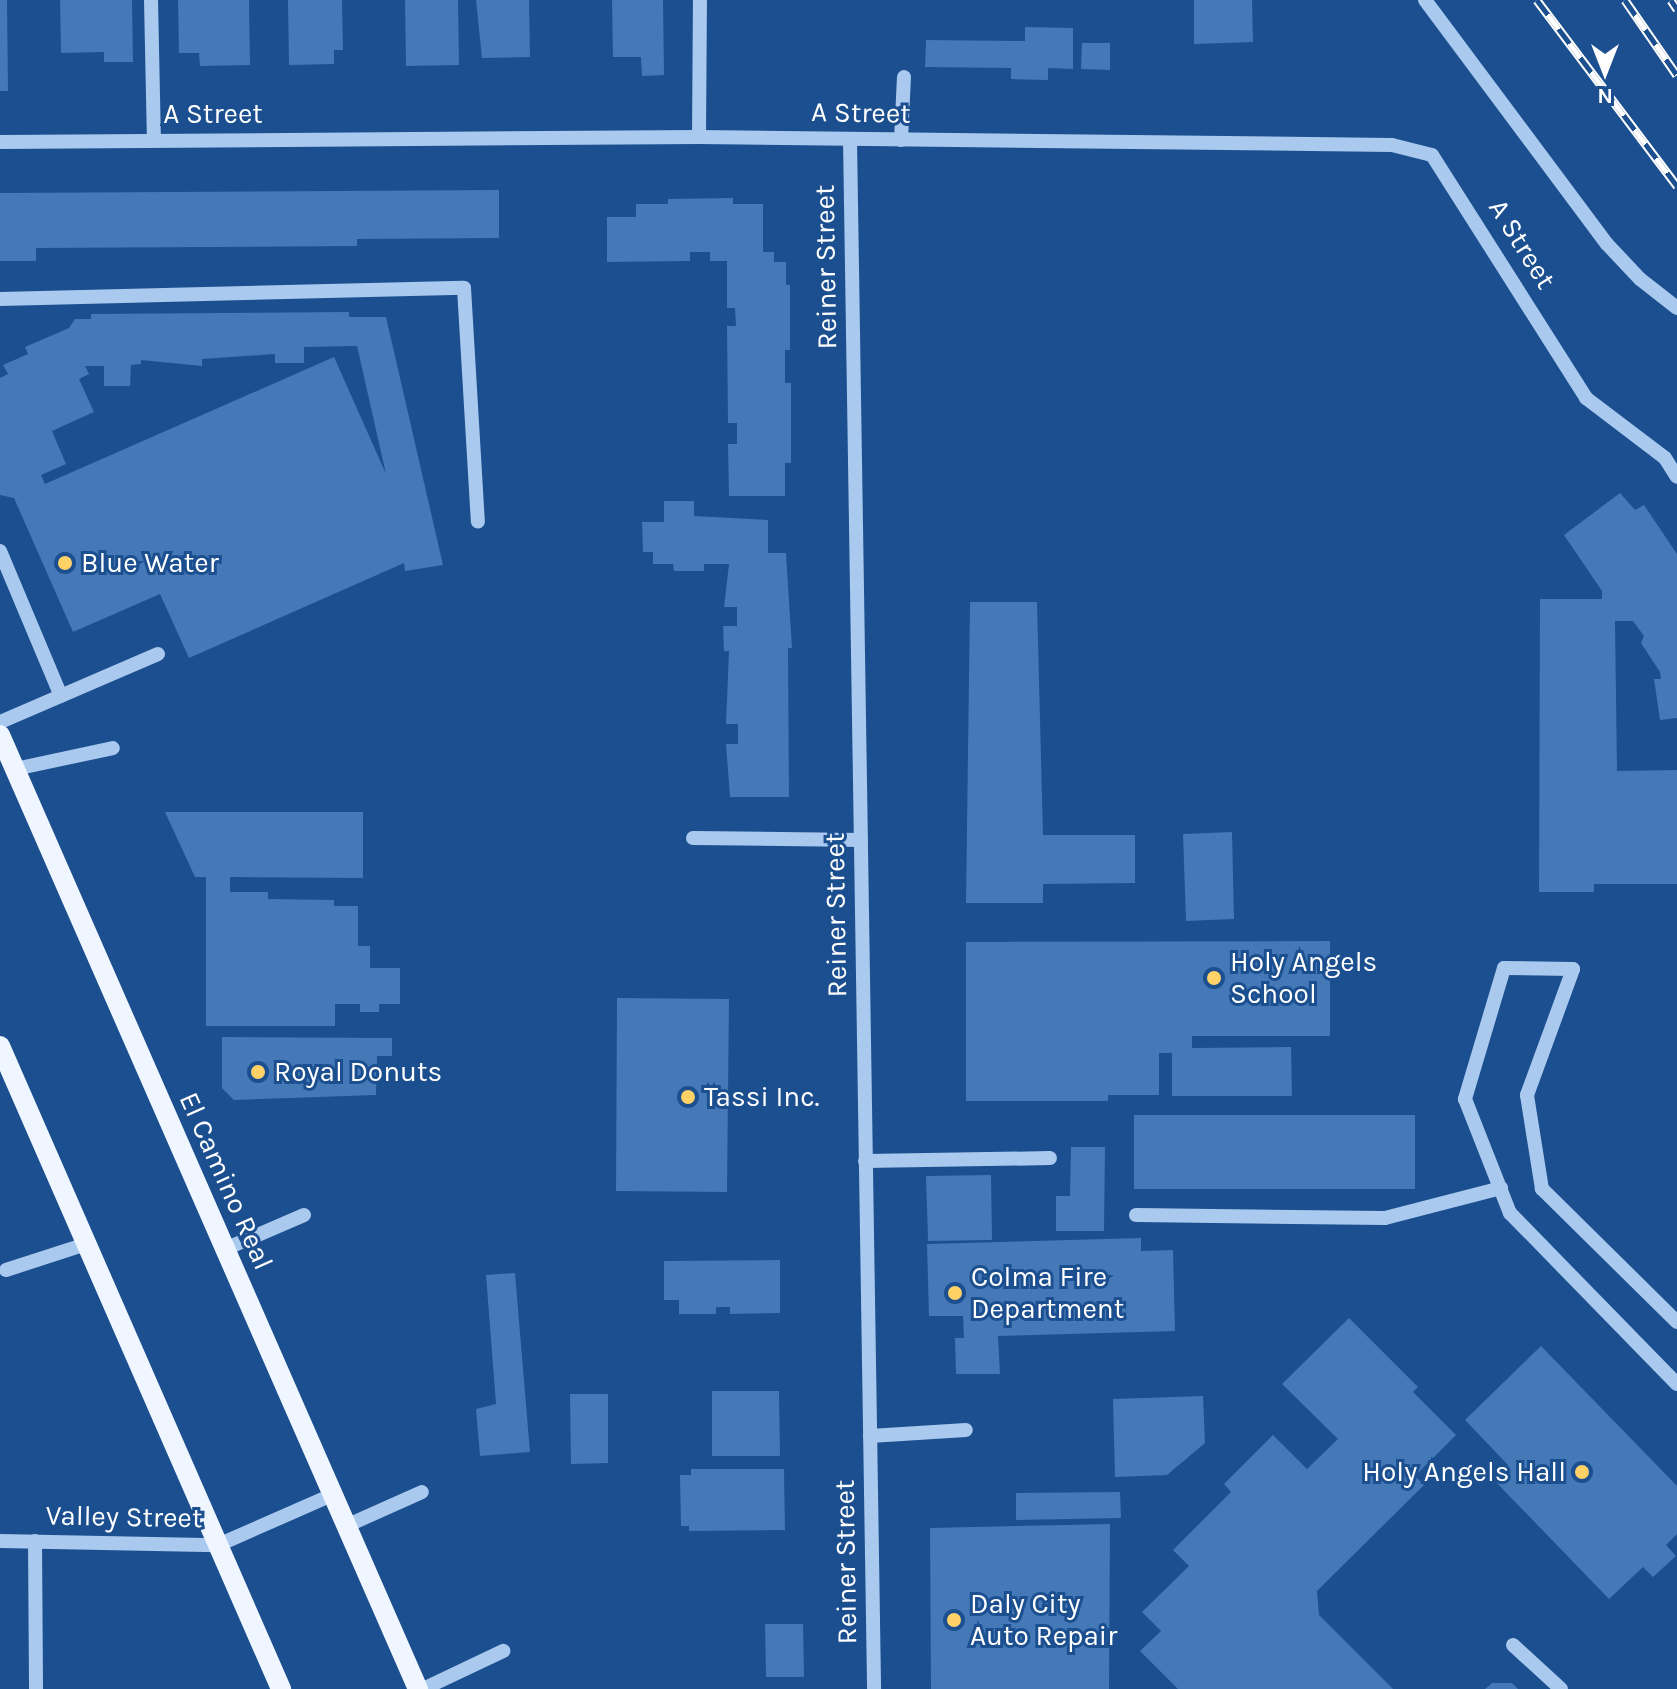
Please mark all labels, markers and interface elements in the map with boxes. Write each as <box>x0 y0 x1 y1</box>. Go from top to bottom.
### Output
north arrow <box>1565 32 1645 112</box>
text: N <box>1597 83 1613 109</box>
street label: A Street <box>811 95 911 131</box>
street label: A Street <box>163 97 263 131</box>
street label: Reiner Street <box>808 184 844 350</box>
street label: A Street <box>1481 193 1563 295</box>
place label: Blue Water <box>81 546 219 580</box>
marker: Blue Water <box>56 554 74 572</box>
street label: Reiner Street <box>818 832 854 998</box>
place label: Holy Angels School <box>1230 945 1377 1011</box>
marker: Holy Angels School <box>1205 969 1223 987</box>
place label: Royal Donuts <box>274 1055 442 1089</box>
marker: Royal Donuts <box>249 1063 267 1081</box>
place label: Tassi Inc. <box>704 1080 820 1114</box>
street label: El Camino Real <box>172 1087 280 1275</box>
marker: Tassi Inc. <box>679 1088 697 1106</box>
place label: Colma Fire Department <box>971 1260 1124 1326</box>
marker: Colma Fire Department <box>946 1284 964 1302</box>
place label: Holy Angels Hall <box>1362 1455 1566 1489</box>
marker: Holy Angels Hall <box>1573 1463 1591 1481</box>
street label: Reiner Street <box>828 1479 864 1645</box>
street label: Valley Street <box>45 1499 203 1535</box>
place label: Daly City Auto Repair <box>970 1587 1117 1653</box>
marker: Daly City Auto Repair <box>945 1611 963 1629</box>

